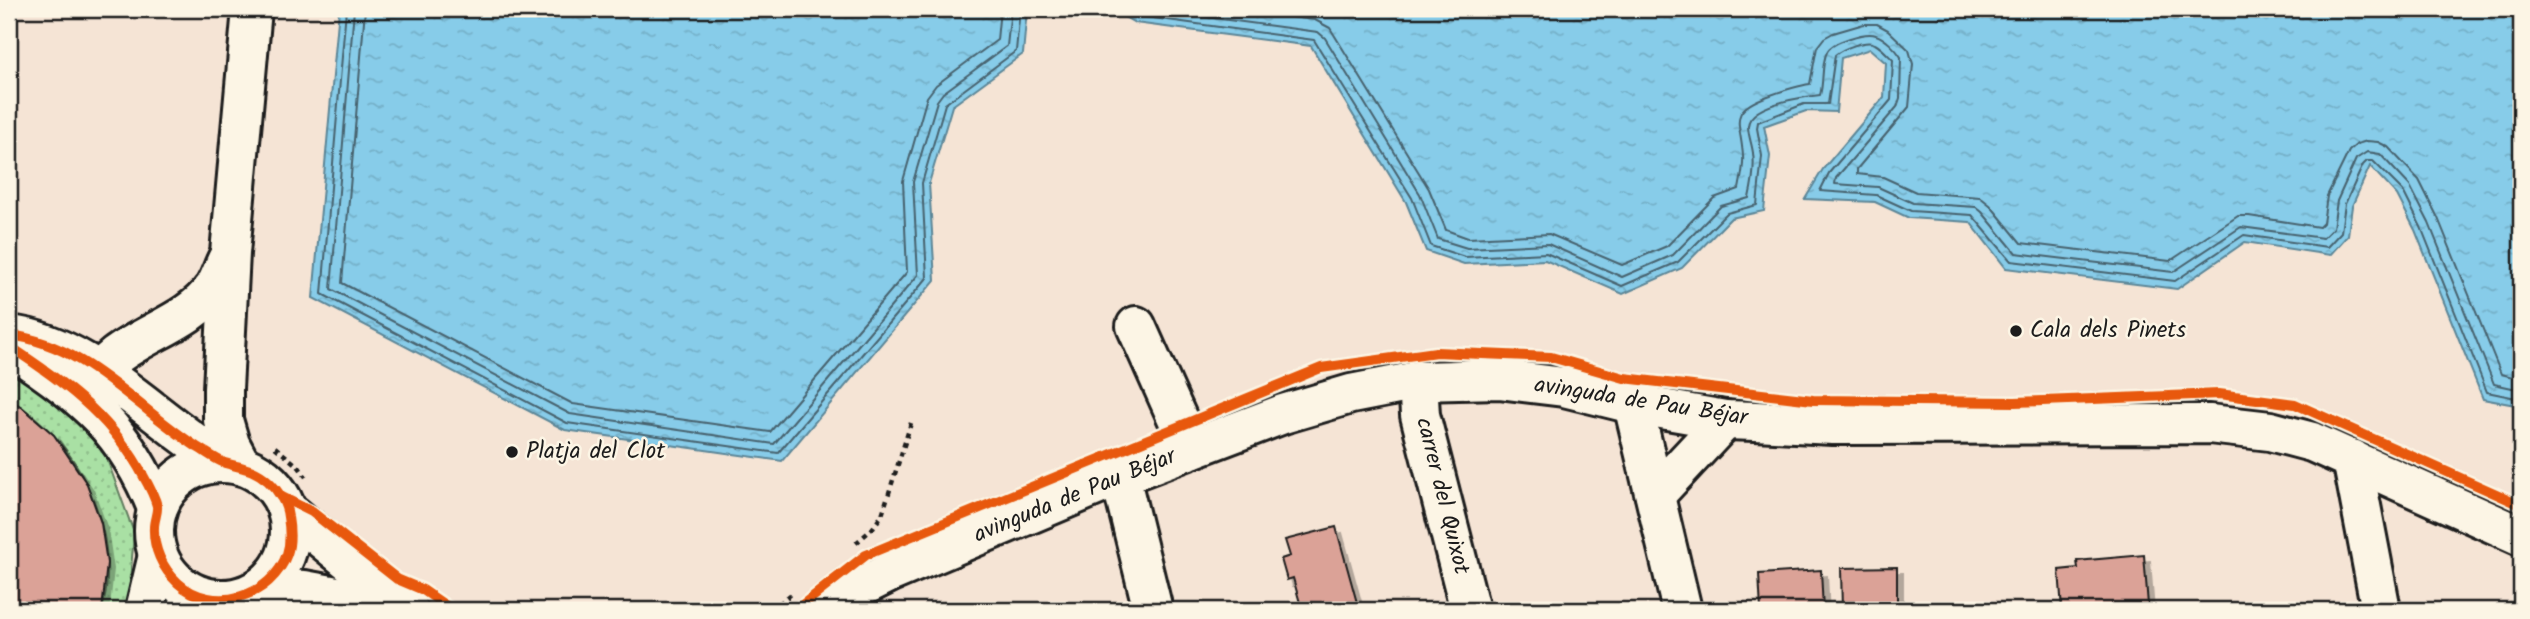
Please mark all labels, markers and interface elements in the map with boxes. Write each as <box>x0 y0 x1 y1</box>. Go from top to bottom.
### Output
place label: Cala dels Pinets <box>2030 313 2186 349</box>
marker: Cala dels Pinets <box>2008 323 2024 339</box>
street label: avinguda de Pau Béjar <box>1532 367 1751 437</box>
street label: carrer del Quixot <box>1405 414 1479 579</box>
place label: Platja del Clot <box>526 434 666 470</box>
street label: avinguda de Pau Béjar <box>968 438 1183 553</box>
marker: Platja del Clot <box>504 444 520 460</box>

